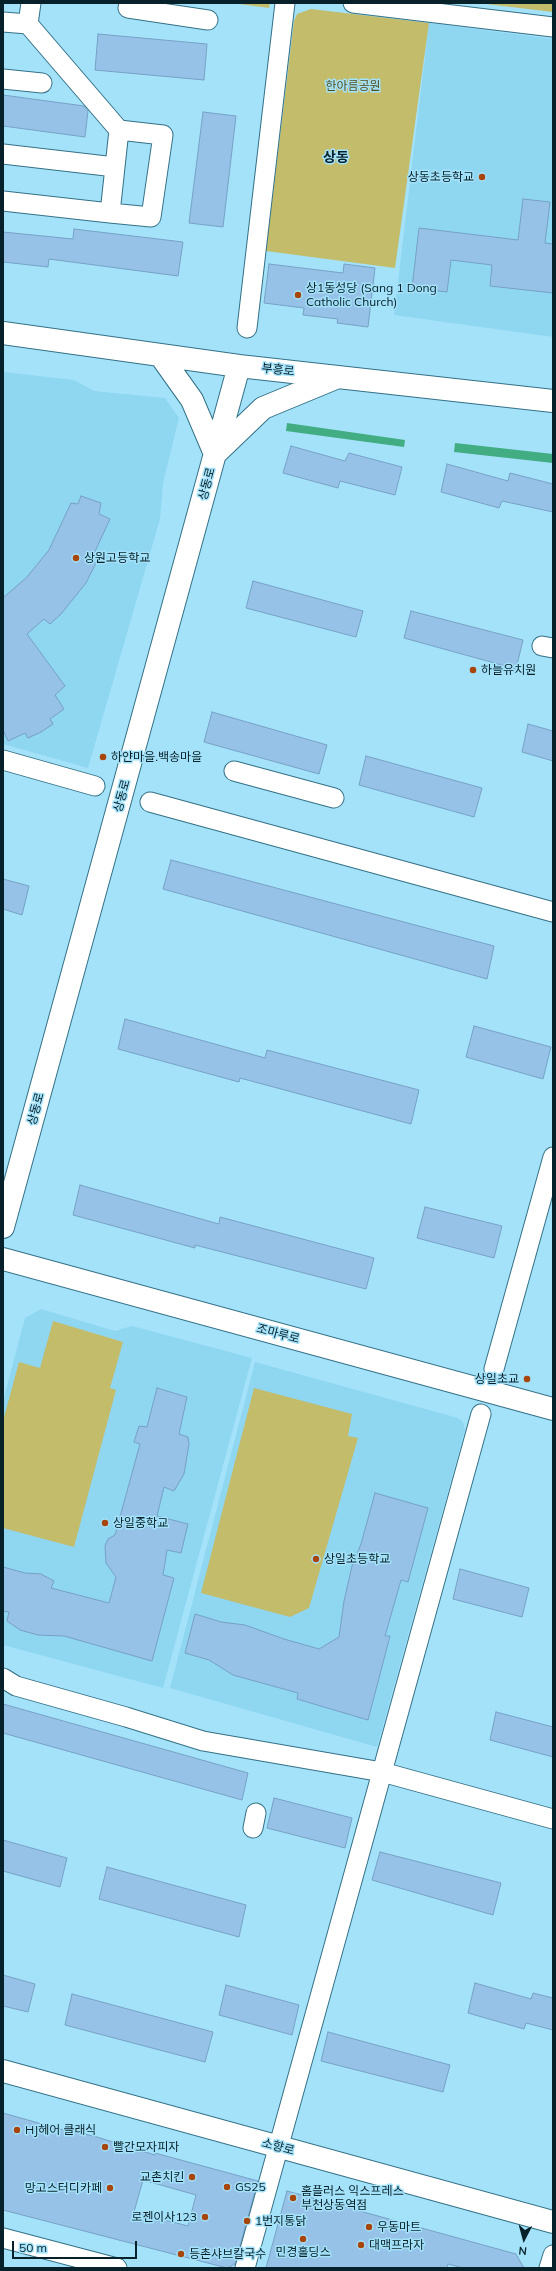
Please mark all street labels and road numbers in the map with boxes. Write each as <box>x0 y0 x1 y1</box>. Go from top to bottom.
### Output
street label: 부흥로 <box>261 361 295 379</box>
street label: 상동로 <box>196 466 218 502</box>
street label: 상동로 <box>111 778 133 814</box>
street label: 상동로 <box>25 1091 47 1127</box>
street label: 조마루로 <box>255 1321 301 1347</box>
street label: 소향로 <box>260 2136 296 2158</box>

